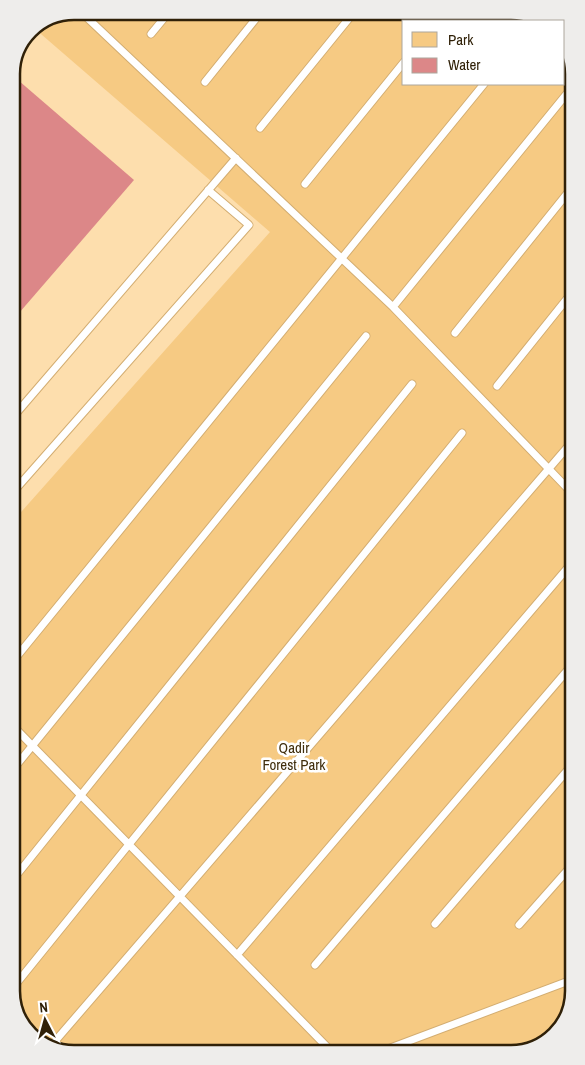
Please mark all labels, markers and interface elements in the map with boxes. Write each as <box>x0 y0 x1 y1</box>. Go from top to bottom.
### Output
legend <box>402 20 565 85</box>
text: Park <box>448 29 474 50</box>
text: Water <box>448 54 480 75</box>
park label: Qadir Forest Park <box>263 737 326 775</box>
north arrow <box>20 995 70 1045</box>
text: N <box>39 998 49 1016</box>

